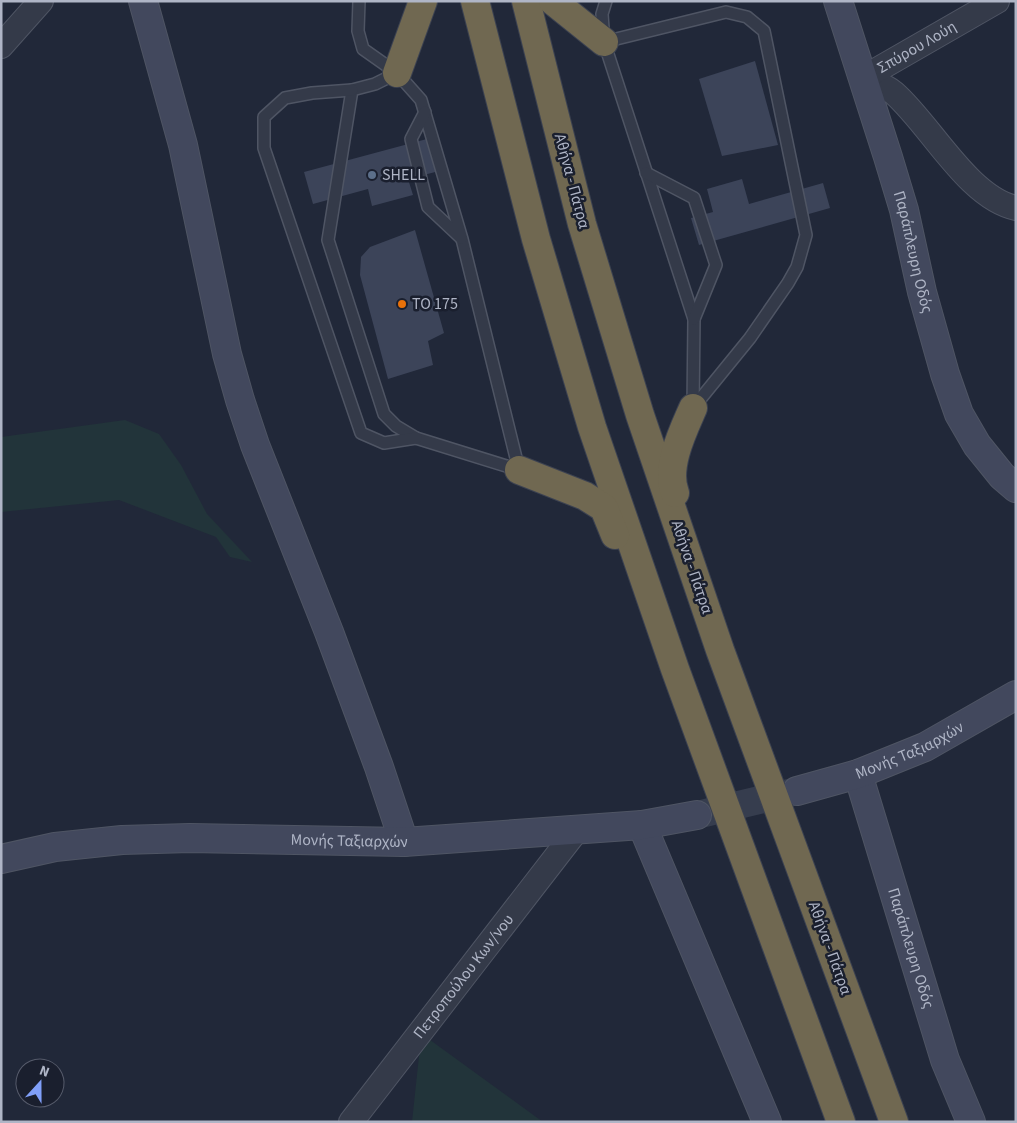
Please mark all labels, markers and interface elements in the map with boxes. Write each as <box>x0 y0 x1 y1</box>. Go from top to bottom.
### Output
street label: Σπύρου Λούη <box>873 16 960 79</box>
street label: Αθήνα - Πάτρα <box>549 131 595 231</box>
place label: SHELL <box>382 164 425 186</box>
marker: SHELL <box>366 169 378 181</box>
street label: Παράπλευρη Οδός <box>888 188 938 316</box>
place label: TO 175 <box>412 293 458 315</box>
marker: TO 175 <box>396 298 408 310</box>
street label: Αθήνα - Πάτρα <box>666 517 718 617</box>
street label: Μονής Ταξιαρχών <box>852 716 968 785</box>
street label: Μονής Ταξιαρχών <box>291 829 409 853</box>
street label: Παράπλευρη Οδός <box>882 885 940 1011</box>
street label: Αθήνα - Πάτρα <box>803 898 857 998</box>
street label: Πετροπούλου Κων/νου <box>408 909 519 1043</box>
north arrow <box>15 1058 65 1108</box>
text: N <box>36 1061 52 1083</box>

